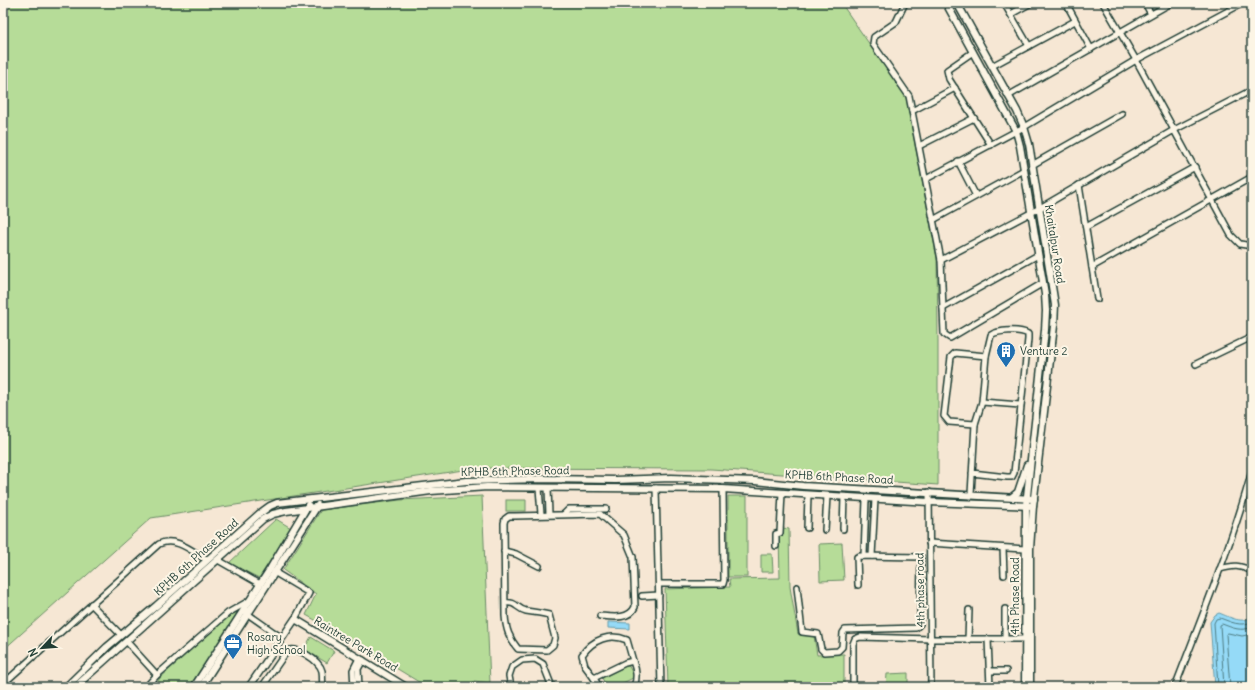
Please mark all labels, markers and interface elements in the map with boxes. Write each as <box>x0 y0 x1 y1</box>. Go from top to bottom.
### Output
street label: Khaitalpur Road <box>1042 203 1068 285</box>
building icon: Venture 2 <box>995 340 1017 368</box>
place label: Venture 2 <box>1020 344 1068 358</box>
street label: KPHB 6th Phase Road <box>461 463 570 479</box>
street label: KPHB 6th Phase Road <box>784 467 894 487</box>
street label: KPHB 6th Phase Road <box>151 515 241 599</box>
street label: 4th phase road <box>912 552 928 627</box>
street label: 4th Phase Road <box>1008 557 1022 635</box>
street label: Raintree Park Road <box>311 613 401 675</box>
north arrow <box>22 628 62 668</box>
place label: Rosary High School <box>247 630 305 657</box>
office icon: Rosary High School <box>222 632 244 660</box>
text: N <box>25 646 41 659</box>

